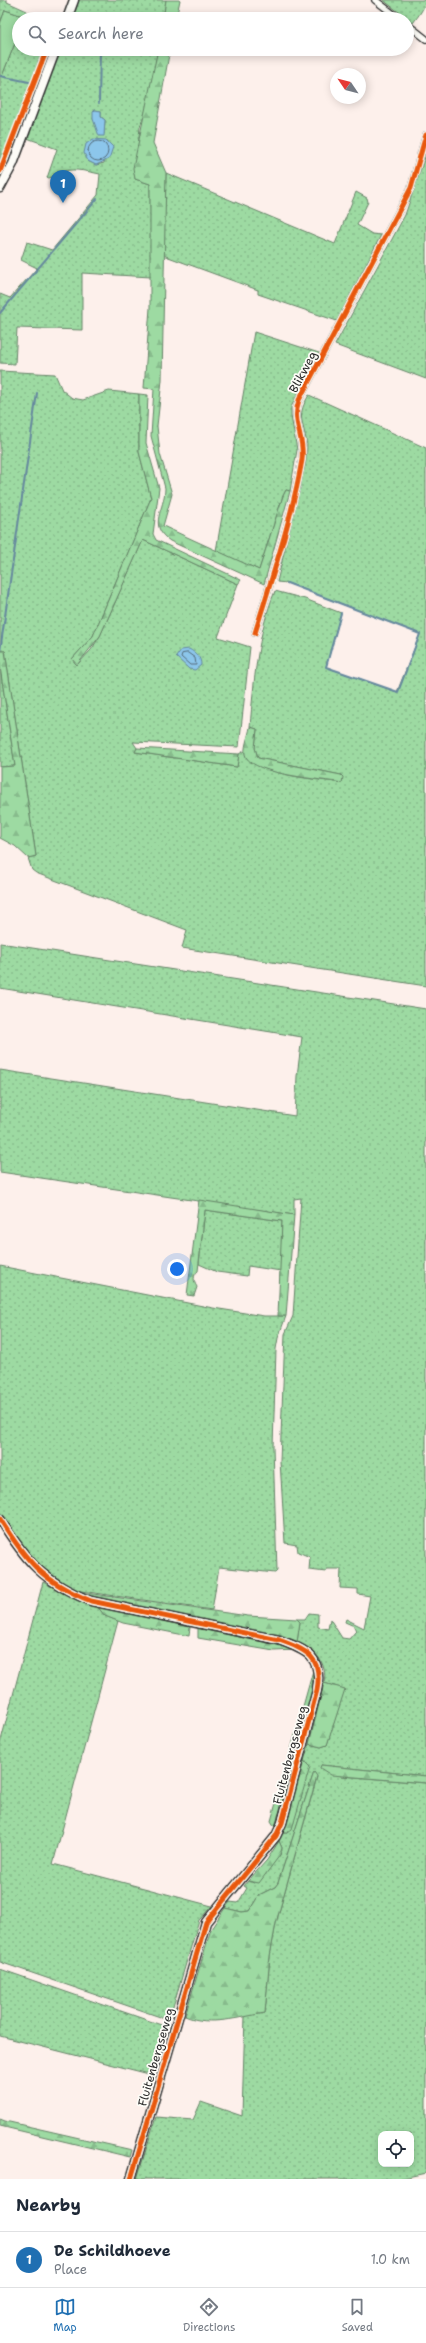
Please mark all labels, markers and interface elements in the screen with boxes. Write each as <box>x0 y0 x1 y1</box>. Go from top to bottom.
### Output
search box <box>12 12 414 56</box>
icon: search <box>26 23 48 45</box>
text: Search here <box>58 24 144 44</box>
north arrow <box>330 68 366 104</box>
pin: 1 <box>50 170 76 203</box>
street label: Blikweg <box>285 348 321 396</box>
your location <box>167 1259 187 1279</box>
street label: Fluitenbergseweg <box>269 1704 311 1806</box>
street label: Fluitenbergseweg <box>134 2006 178 2108</box>
map controls <box>378 2131 414 2167</box>
button: locate <box>378 2131 414 2167</box>
text: Nearby <box>16 2194 81 2216</box>
text: De Schildhoeve <box>54 2241 171 2261</box>
text: 1 <box>26 2251 32 2268</box>
text: 1.0 km <box>371 2251 410 2268</box>
text: Place <box>54 2261 87 2278</box>
tab: Map <box>53 2296 77 2335</box>
tab: Directions <box>183 2296 235 2335</box>
tab: Saved <box>342 2296 373 2335</box>

